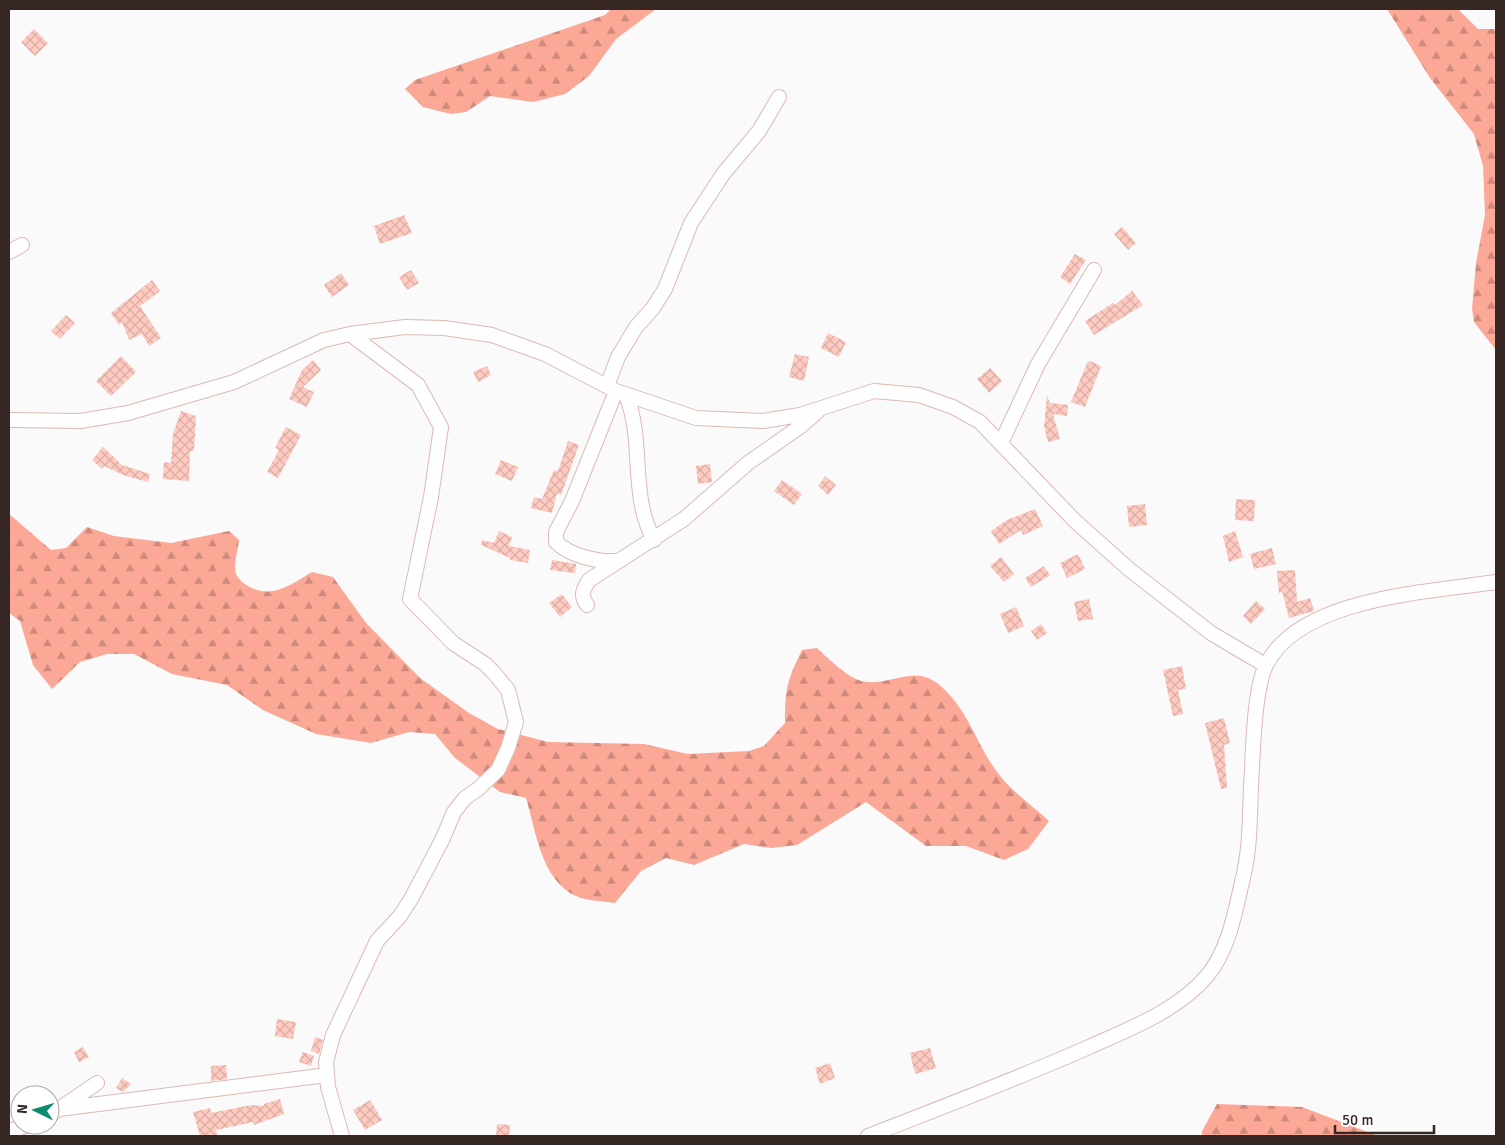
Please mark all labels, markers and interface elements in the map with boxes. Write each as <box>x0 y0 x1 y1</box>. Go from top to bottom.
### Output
north arrow <box>10 1085 60 1135</box>
scale bar <box>1335 1102 1434 1134</box>
text: N <box>14 1103 31 1115</box>
text: 50 m <box>1342 1111 1373 1129</box>

